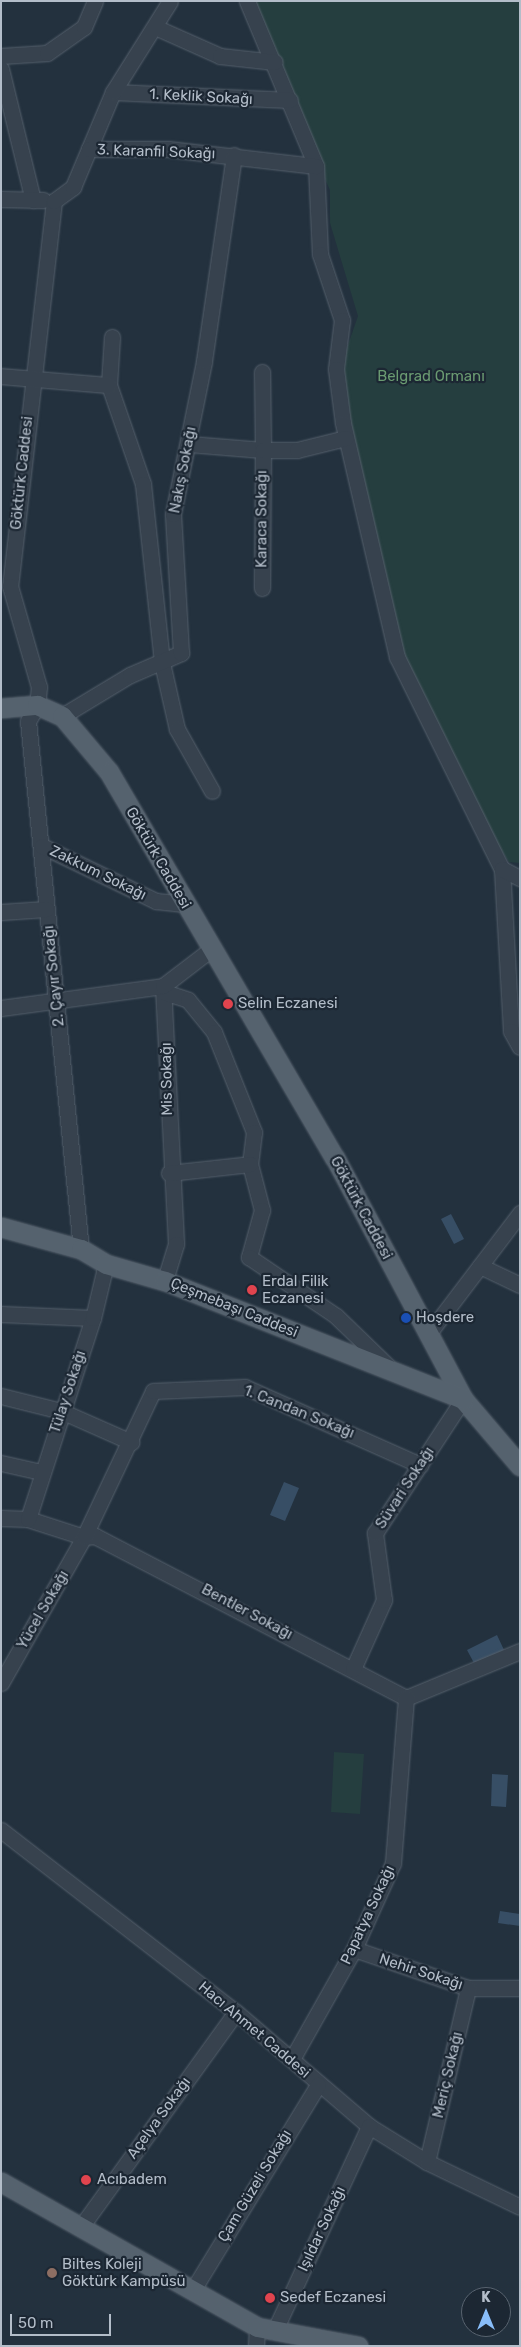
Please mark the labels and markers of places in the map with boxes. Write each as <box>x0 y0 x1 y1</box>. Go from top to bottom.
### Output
place label: Selin Eczanesi <box>238 995 338 1013</box>
marker: Selin Eczanesi <box>222 998 234 1010</box>
place label: Erdal Filik Eczanesi <box>262 1272 329 1307</box>
marker: Erdal Filik Eczanesi <box>246 1284 258 1296</box>
place label: Hoşdere <box>416 1309 474 1327</box>
marker: Hoşdere <box>400 1312 412 1324</box>
place label: Acıbadem <box>97 2171 167 2189</box>
marker: Acıbadem <box>79 2173 93 2187</box>
place label: Biltes Koleji Göktürk Kampüsü <box>62 2255 186 2290</box>
marker: Biltes Koleji Göktürk Kampüsü <box>46 2267 58 2279</box>
place label: Sedef Eczanesi <box>280 2289 386 2307</box>
marker: Sedef Eczanesi <box>264 2292 276 2304</box>

